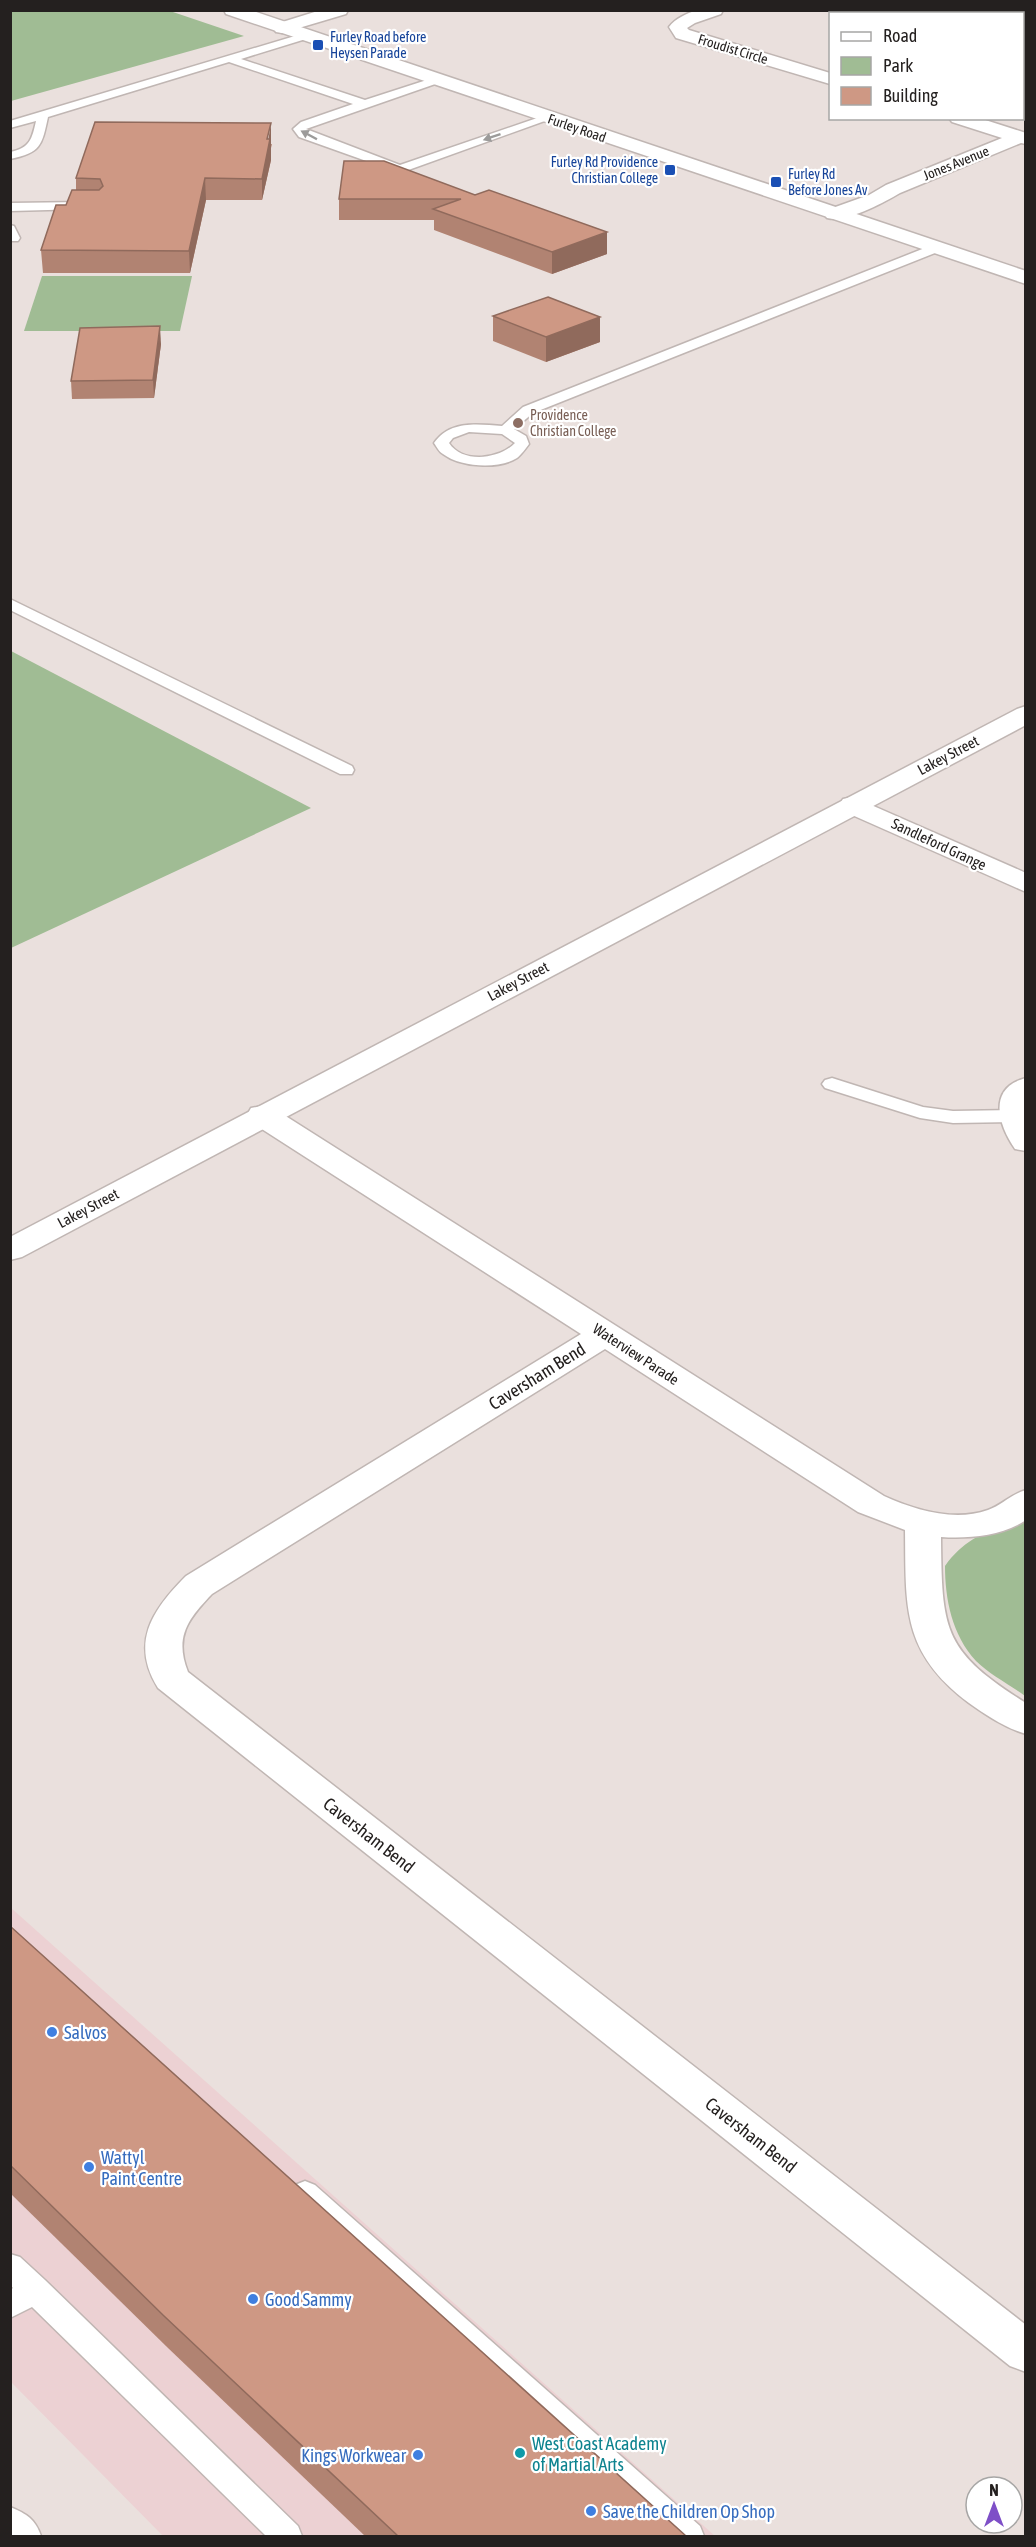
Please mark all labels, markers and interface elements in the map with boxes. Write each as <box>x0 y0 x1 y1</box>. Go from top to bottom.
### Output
legend <box>829 12 1024 120</box>
text: Road <box>883 25 917 46</box>
place label: Furley Road before Heysen Parade <box>330 29 426 61</box>
street label: Froudist Circle <box>696 31 770 67</box>
marker: Furley Road before Heysen Parade <box>311 38 325 52</box>
text: Park <box>883 55 913 76</box>
text: Building <box>883 85 938 106</box>
street label: Furley Road <box>546 111 608 145</box>
one-way arrow <box>300 130 318 140</box>
one-way arrow <box>483 132 501 142</box>
street label: Jones Avenue <box>921 143 991 183</box>
place label: Furley Rd Providence Christian College <box>551 154 658 186</box>
marker: Furley Rd Providence Christian College <box>663 163 677 177</box>
place label: Furley Rd Before Jones Av <box>788 166 868 198</box>
marker: Furley Rd Before Jones Av <box>769 175 783 189</box>
place label: Providence Christian College <box>530 407 616 439</box>
marker: Providence Christian College <box>511 416 525 430</box>
street label: Lakey Street <box>914 732 982 778</box>
street label: Sandleford Grange <box>889 815 989 873</box>
street label: Lakey Street <box>484 958 552 1004</box>
street label: Lakey Street <box>54 1185 122 1231</box>
street label: Waterview Parade <box>590 1320 682 1388</box>
street label: Caversham Bend <box>485 1338 589 1414</box>
street label: Caversham Bend <box>319 1793 419 1877</box>
place label: Salvos <box>64 2022 107 2043</box>
marker: Salvos <box>45 2025 59 2039</box>
street label: Caversham Bend <box>701 2093 801 2177</box>
place label: Wattyl Paint Centre <box>101 2147 182 2189</box>
marker: Wattyl Paint Centre <box>82 2160 96 2174</box>
place label: Good Sammy <box>265 2289 352 2310</box>
marker: Good Sammy <box>246 2292 260 2306</box>
place label: West Coast Academy of Martial Arts <box>532 2433 667 2475</box>
place label: Kings Workwear <box>301 2445 407 2466</box>
marker: West Coast Academy of Martial Arts <box>513 2446 527 2460</box>
marker: Kings Workwear <box>411 2448 425 2462</box>
north arrow <box>964 2475 1024 2535</box>
text: N <box>989 2481 999 2499</box>
place label: Save the Children Op Shop <box>603 2501 775 2522</box>
marker: Save the Children Op Shop <box>584 2504 598 2518</box>

